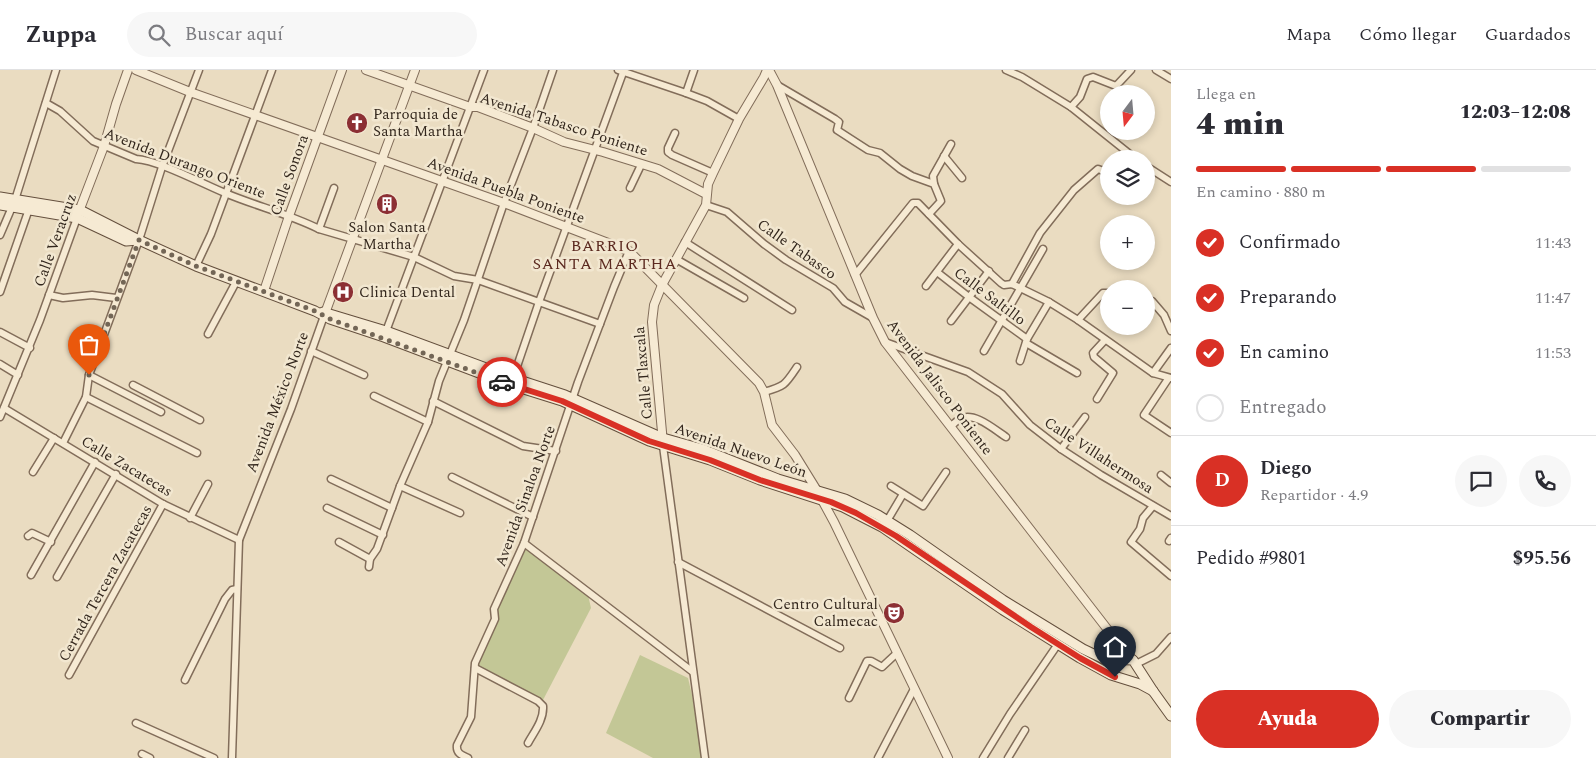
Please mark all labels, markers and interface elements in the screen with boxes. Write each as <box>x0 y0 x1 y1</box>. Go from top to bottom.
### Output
search box <box>127 12 477 57</box>
text: Zuppa <box>25 17 97 53</box>
text: Buscar aquí <box>185 20 283 49</box>
icon: search <box>145 21 173 49</box>
text: Mapa <box>1286 21 1331 48</box>
text: Cómo llegar <box>1359 21 1457 48</box>
text: Guardados <box>1485 21 1571 48</box>
text: Llega en <box>1196 82 1256 106</box>
north arrow <box>1100 85 1155 140</box>
map controls <box>1100 85 1155 335</box>
street label: Avenida Tabasco Poniente <box>477 86 651 162</box>
text: 12:03–12:08 <box>1460 98 1571 127</box>
text: 4 min <box>1196 100 1284 149</box>
place label: Parroquia de Santa Martha <box>373 103 463 143</box>
church icon: Parroquia de Santa Martha <box>345 111 369 135</box>
street label: Avenida Durango Oriente <box>101 122 269 205</box>
street label: Calle Sonora <box>264 131 315 219</box>
button: layers <box>1100 150 1155 205</box>
street label: Avenida Puebla Poniente <box>424 151 588 230</box>
text: En camino · 880 m <box>1196 180 1326 204</box>
street label: Calle Veracruz <box>28 190 83 290</box>
building icon: Salon Santa Martha <box>375 192 399 216</box>
street label: Calle Tabasco <box>752 214 841 285</box>
button: + <box>1100 215 1155 270</box>
place label: Salon Santa Martha <box>348 216 426 256</box>
text: Confirmado <box>1239 228 1340 257</box>
icon: check <box>1196 229 1224 257</box>
text: 11:43 <box>1535 231 1571 255</box>
district label: BARRIO SANTA MARTHA <box>533 234 677 276</box>
street label: Calle Saltillo <box>949 262 1030 331</box>
hospital icon: Clinica Dental <box>331 280 355 304</box>
button: − <box>1100 280 1155 335</box>
place label: Clinica Dental <box>359 281 455 304</box>
text: Preparando <box>1239 283 1337 312</box>
icon: check <box>1196 284 1224 312</box>
text: 11:47 <box>1535 286 1571 310</box>
street label: Avenida Jalisco Poniente <box>881 315 998 460</box>
pin <box>68 324 110 375</box>
street label: Calle Tlaxcala <box>628 325 659 420</box>
street label: Avenida México Norte <box>240 328 315 476</box>
icon: bag <box>75 331 103 359</box>
text: En camino <box>1239 338 1329 367</box>
icon: check <box>1196 339 1224 367</box>
text: 11:53 <box>1535 341 1571 365</box>
courier <box>477 357 527 407</box>
icon: car <box>488 368 516 396</box>
text: Entregado <box>1239 393 1326 422</box>
street label: Calle Villahermosa <box>1039 411 1159 500</box>
street label: Avenida Nuevo León <box>672 417 810 484</box>
street label: Avenida Sinaloa Norte <box>489 422 562 570</box>
street label: Calle Zacatecas <box>77 430 177 503</box>
text: Diego <box>1260 454 1312 483</box>
button: chat <box>1455 455 1507 507</box>
button: phone <box>1519 455 1571 507</box>
text: D <box>1214 466 1230 495</box>
text: Repartidor · 4.9 <box>1260 483 1368 507</box>
street label: Cerrada Tercera Zacatecas <box>53 501 158 666</box>
text: Pedido #9801 <box>1196 544 1307 573</box>
text: $95.56 <box>1513 544 1571 573</box>
place label: Centro Cultural Calmecac <box>773 593 878 633</box>
theatre icon: Centro Cultural Calmecac <box>882 601 906 625</box>
pin <box>1094 626 1136 677</box>
icon: home <box>1101 633 1129 661</box>
button: Ayuda <box>1196 690 1379 748</box>
button: Compartir <box>1389 690 1571 748</box>

